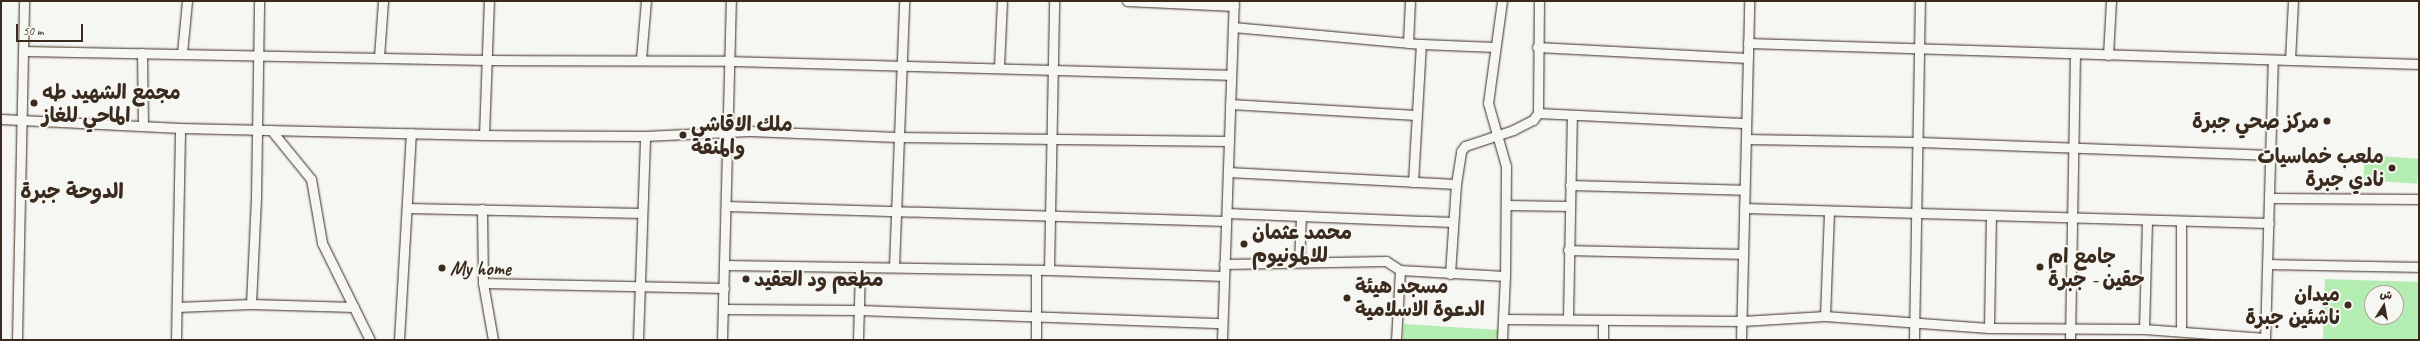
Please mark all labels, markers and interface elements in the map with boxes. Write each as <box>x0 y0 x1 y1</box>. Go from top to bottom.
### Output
scale bar <box>18 16 85 42</box>
text: 50 m <box>23 23 43 39</box>
place label: مجمع الشهيد طه الماحي للغاز <box>42 80 181 127</box>
marker: مجمع الشهيد طه الماحي للغاز <box>29 98 39 108</box>
place label: مركز صحي جبرة <box>2192 109 2319 133</box>
place label: ملك الاقاشي والمنقة <box>691 112 793 159</box>
marker: مركز صحي جبرة <box>2322 116 2332 126</box>
marker: ملك الاقاشي والمنقة <box>678 130 688 140</box>
place label: ملعب خماسيات نادي جبرة <box>2258 144 2384 191</box>
marker: ملعب خماسيات نادي جبرة <box>2387 163 2397 173</box>
district label: الدوحة جبرة <box>20 178 124 204</box>
place label: محمد عثمان للالمونيوم <box>1252 220 1352 267</box>
marker: محمد عثمان للالمونيوم <box>1239 239 1249 249</box>
place label: جامع ام حقين - جبرة <box>2048 244 2145 291</box>
place label: My home <box>450 256 512 280</box>
marker: جامع ام حقين - جبرة <box>2035 262 2045 272</box>
marker: My home <box>437 263 447 273</box>
place label: مطعم ود العقيد <box>754 267 884 291</box>
marker: مطعم ود العقيد <box>741 274 751 284</box>
place label: مسجد هيئة الدعوة الاسلامية <box>1355 274 1485 321</box>
place label: ميدان ناشئين جبرة <box>2245 282 2340 329</box>
north arrow <box>2364 285 2404 325</box>
text: ش <box>2379 286 2393 302</box>
marker: مسجد هيئة الدعوة الاسلامية <box>1342 293 1352 303</box>
marker: ميدان ناشئين جبرة <box>2343 300 2353 310</box>

